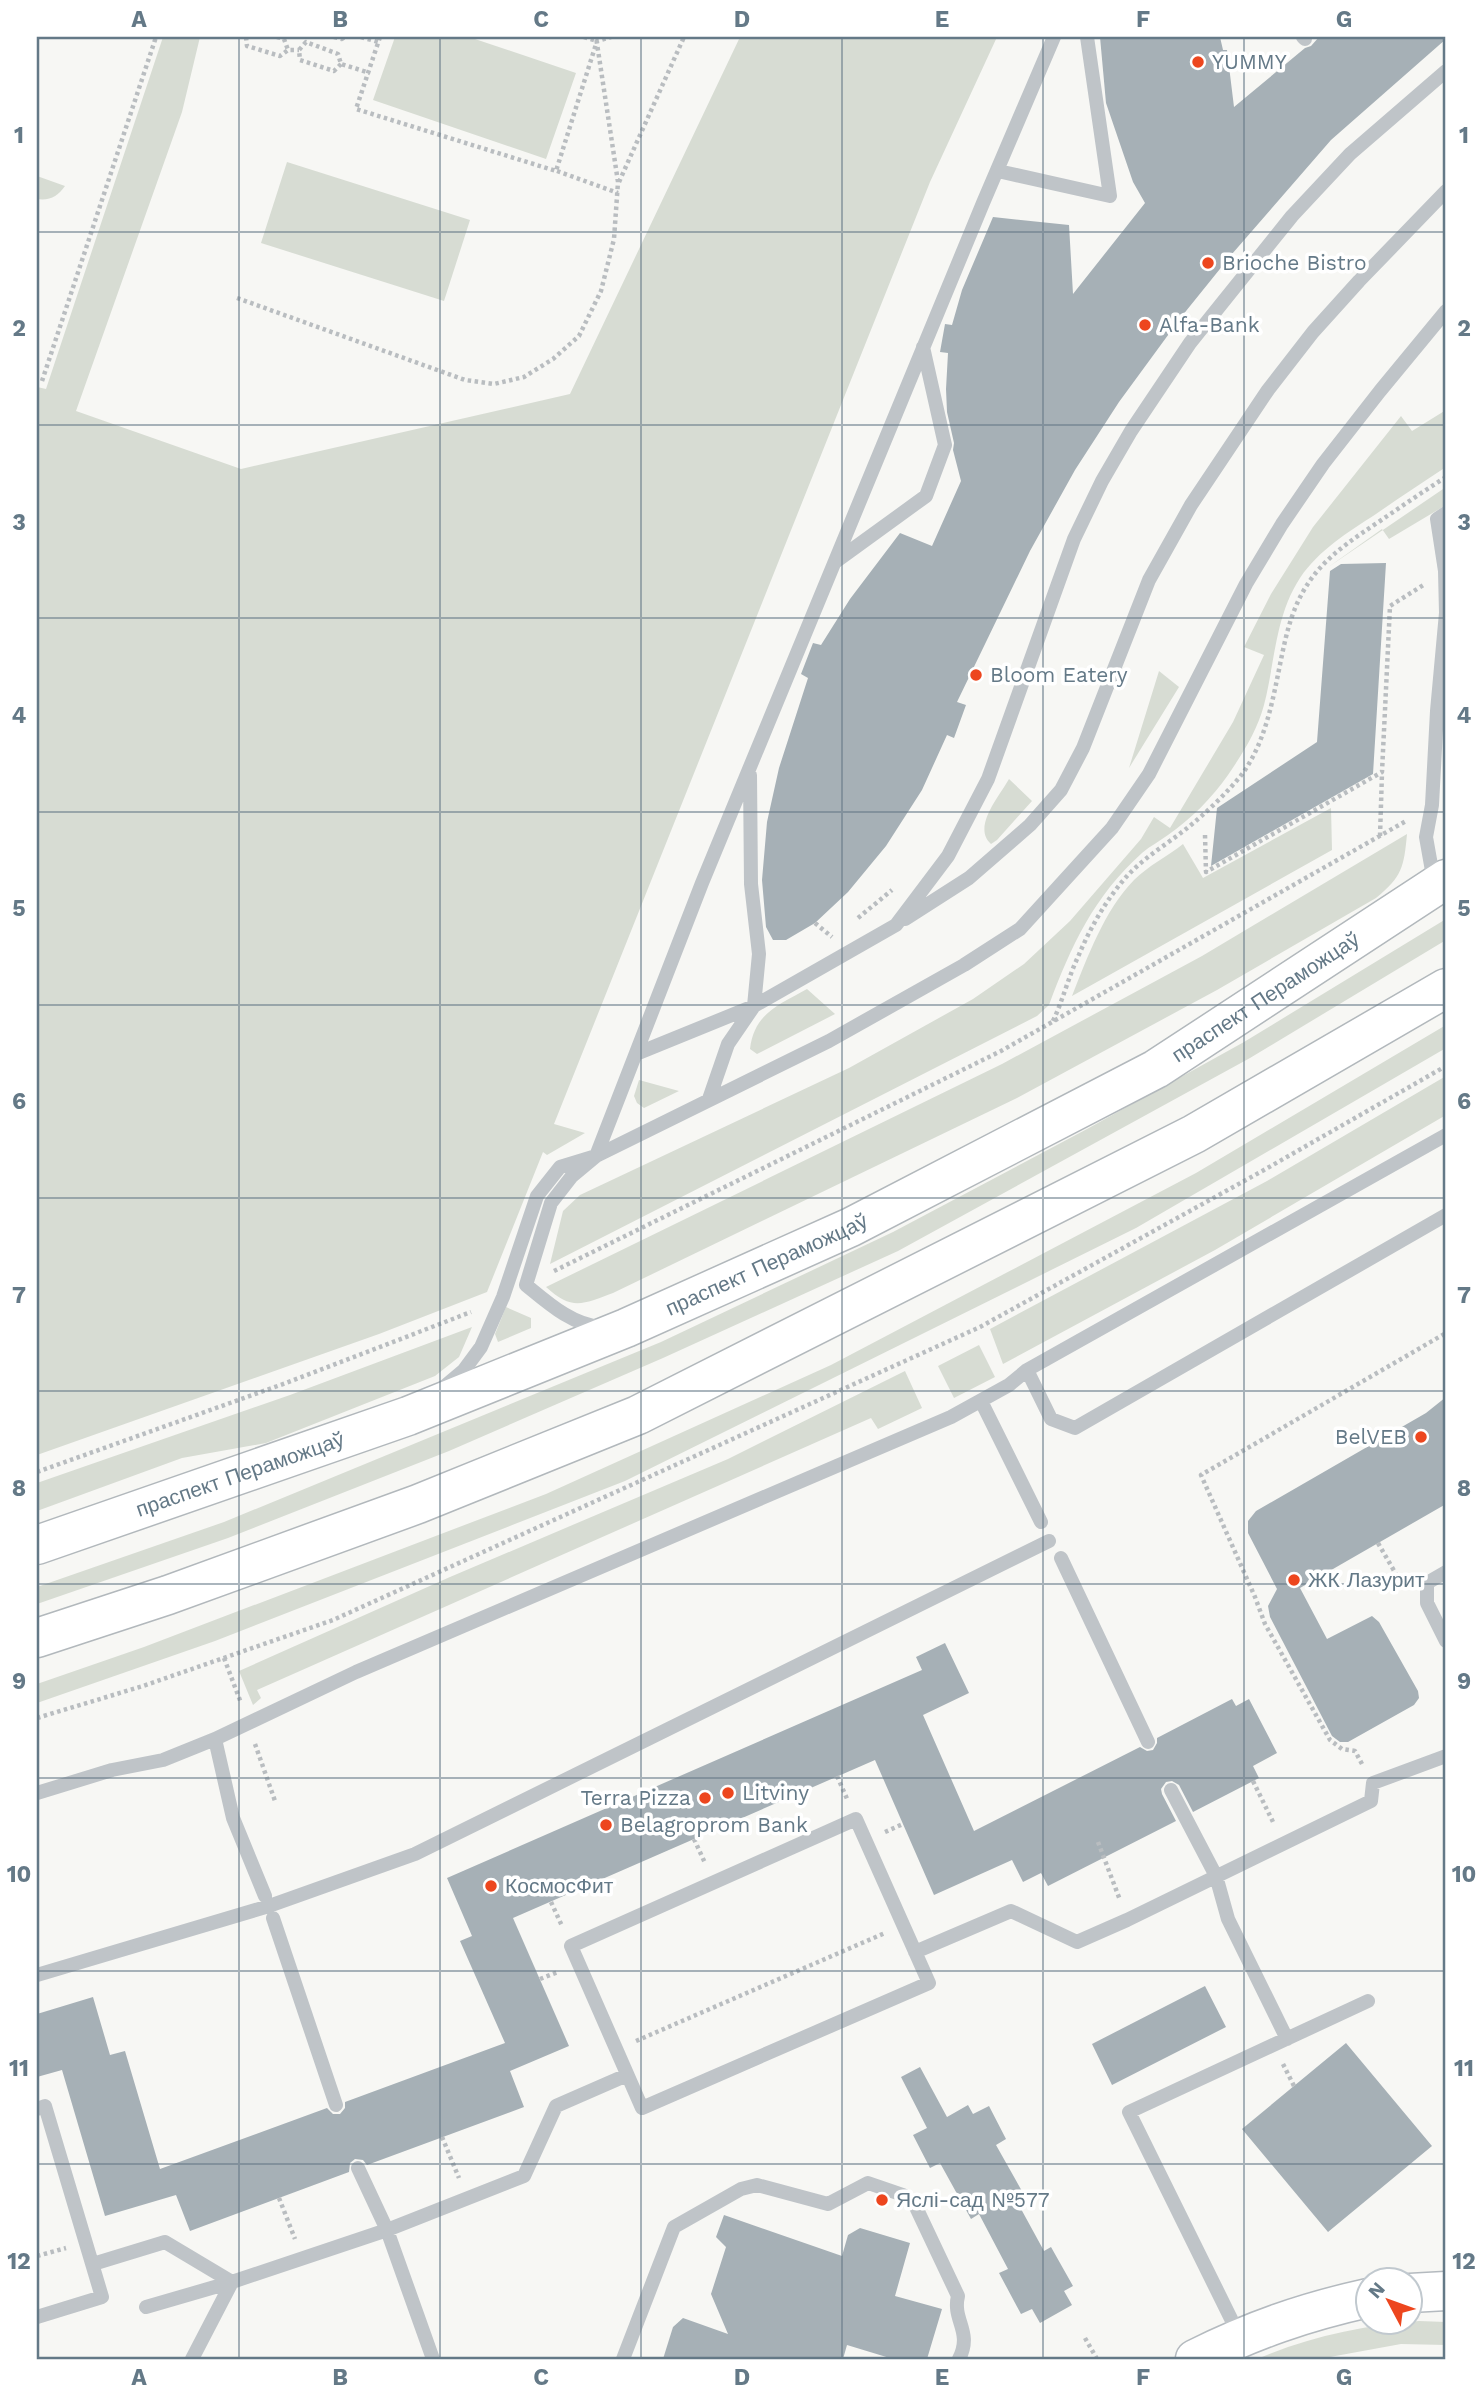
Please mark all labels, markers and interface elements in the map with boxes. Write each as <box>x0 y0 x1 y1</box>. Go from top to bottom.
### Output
text: A <box>131 6 147 33</box>
text: B <box>332 6 348 33</box>
text: C <box>533 6 549 33</box>
text: D <box>734 6 750 33</box>
text: E <box>935 6 949 33</box>
text: F <box>1136 6 1150 33</box>
text: G <box>1336 6 1352 33</box>
place label: YUMMY <box>1212 49 1287 74</box>
marker: YUMMY <box>1190 54 1206 70</box>
text: 1 <box>14 122 24 149</box>
text: 1 <box>1459 122 1469 149</box>
place label: Brioche Bistro <box>1222 250 1367 275</box>
marker: Brioche Bistro <box>1200 255 1216 271</box>
place label: Alfa-Bank <box>1159 312 1260 337</box>
text: 2 <box>12 315 26 342</box>
text: 2 <box>1457 315 1471 342</box>
marker: Alfa-Bank <box>1137 317 1153 333</box>
text: 3 <box>12 509 26 536</box>
text: 3 <box>1457 509 1471 536</box>
place label: Bloom Eatery <box>990 662 1128 687</box>
marker: Bloom Eatery <box>968 667 984 683</box>
text: 4 <box>12 702 27 729</box>
text: 4 <box>1457 702 1472 729</box>
text: 5 <box>12 895 26 922</box>
text: 5 <box>1457 895 1471 922</box>
street label: праспект Пераможцаў <box>1167 926 1364 1067</box>
text: 6 <box>12 1088 26 1115</box>
text: 6 <box>1457 1088 1471 1115</box>
street label: праспект Пераможцаў <box>661 1207 872 1321</box>
text: 7 <box>12 1282 26 1309</box>
text: 7 <box>1457 1282 1471 1309</box>
place label: BelVEB <box>1335 1424 1407 1449</box>
street label: праспект Пераможцаў <box>132 1426 348 1522</box>
marker: BelVEB <box>1413 1429 1429 1445</box>
text: 8 <box>12 1475 26 1502</box>
text: 8 <box>1457 1475 1471 1502</box>
place label: ЖК Лазурит <box>1308 1567 1425 1592</box>
marker: ЖК Лазурит <box>1286 1572 1302 1588</box>
text: 9 <box>12 1668 26 1695</box>
text: 9 <box>1457 1668 1471 1695</box>
place label: Litviny <box>742 1780 809 1805</box>
place label: Terra Pizza <box>580 1785 691 1810</box>
marker: Litviny <box>720 1785 736 1801</box>
marker: Terra Pizza <box>697 1790 713 1806</box>
place label: Belagroprom Bank <box>620 1812 808 1837</box>
marker: Belagroprom Bank <box>598 1817 614 1833</box>
text: 10 <box>7 1861 31 1888</box>
text: 10 <box>1452 1861 1476 1888</box>
place label: КосмосФит <box>505 1873 614 1898</box>
marker: КосмосФит <box>483 1878 499 1894</box>
text: 11 <box>9 2055 29 2082</box>
text: 11 <box>1454 2055 1474 2082</box>
place label: Яслі-сад №577 <box>896 2187 1050 2212</box>
marker: Яслі-сад №577 <box>874 2192 890 2208</box>
text: 12 <box>7 2248 31 2275</box>
text: 12 <box>1452 2248 1476 2275</box>
north arrow <box>1354 2266 1424 2336</box>
text: N <box>1363 2277 1390 2303</box>
text: A <box>131 2364 147 2391</box>
text: B <box>332 2364 348 2391</box>
text: C <box>533 2364 549 2391</box>
text: D <box>734 2364 750 2391</box>
text: E <box>935 2364 949 2391</box>
text: F <box>1136 2364 1150 2391</box>
text: G <box>1336 2364 1352 2391</box>

